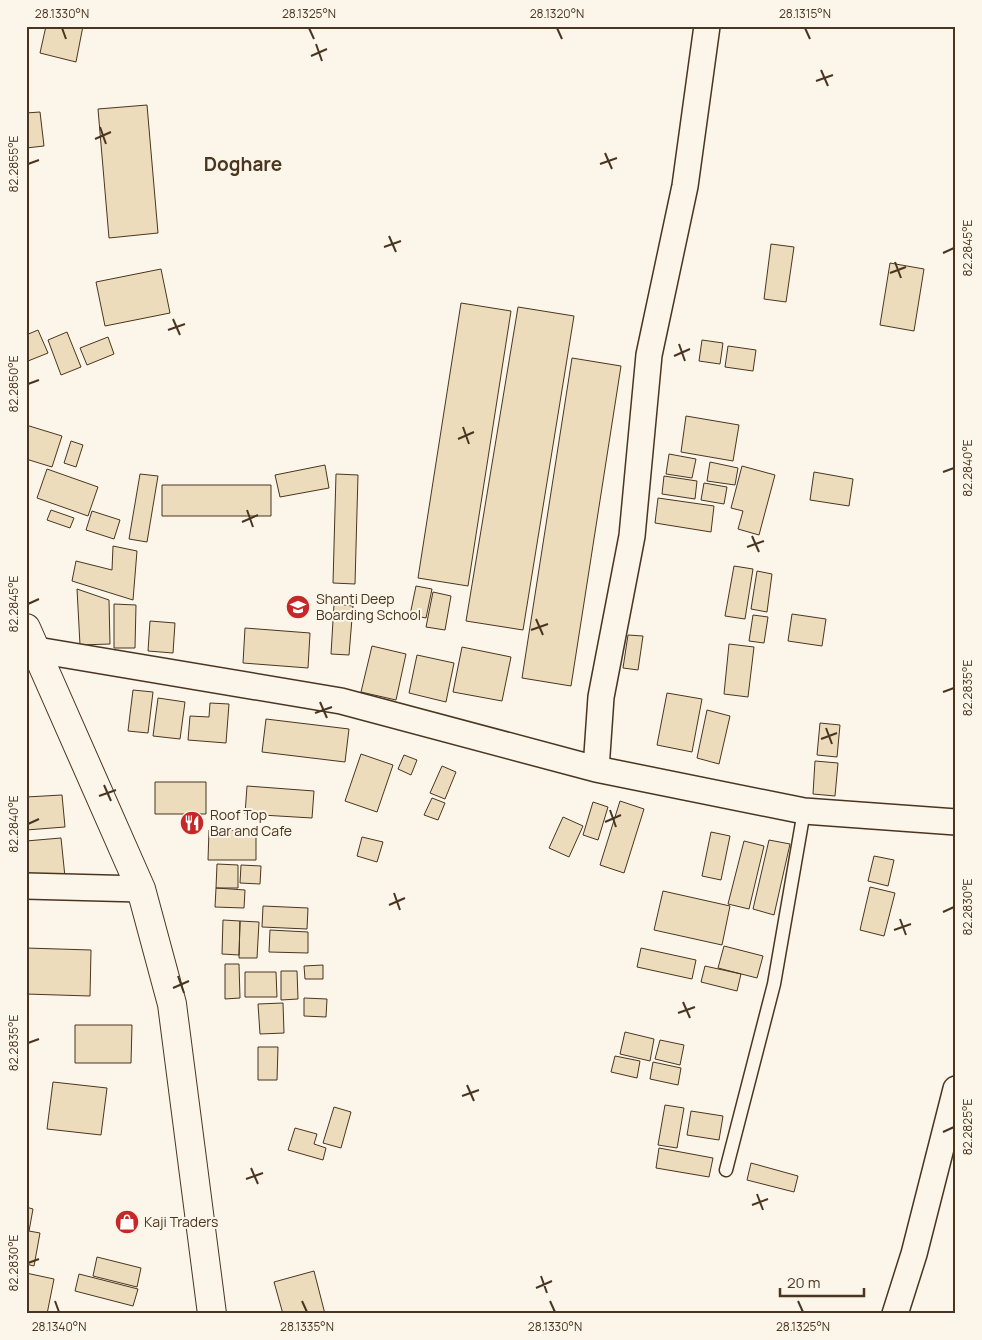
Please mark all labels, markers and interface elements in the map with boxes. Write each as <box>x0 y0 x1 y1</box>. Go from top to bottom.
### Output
text: 28.1330°N <box>35 5 89 22</box>
text: 28.1325°N <box>282 5 336 22</box>
text: 28.1320°N <box>530 5 584 22</box>
text: 28.1315°N <box>779 5 831 22</box>
text: 82.2855°E <box>5 135 22 192</box>
district label: Doghare <box>204 151 282 177</box>
text: 82.2845°E <box>959 219 976 276</box>
text: 82.2850°E <box>5 355 22 413</box>
text: 82.2840°E <box>959 439 976 497</box>
text: 82.2845°E <box>5 575 22 632</box>
place label: Shanti Deep Boarding School <box>316 589 421 624</box>
school or university icon: Shanti Deep Boarding School <box>285 594 311 620</box>
text: 82.2835°E <box>959 660 976 716</box>
text: 82.2840°E <box>5 795 22 853</box>
place label: Roof Top Bar and Cafe <box>210 805 292 840</box>
restaurant icon: Roof Top Bar and Cafe <box>179 810 205 836</box>
text: 82.2830°E <box>959 878 976 935</box>
text: 82.2835°E <box>5 1015 22 1071</box>
text: 82.2825°E <box>959 1099 976 1155</box>
shop icon: Kaji Traders <box>114 1209 140 1235</box>
place label: Kaji Traders <box>144 1212 218 1231</box>
text: 82.2830°E <box>5 1234 22 1291</box>
scale bar <box>780 1265 863 1297</box>
text: 20 m <box>787 1272 820 1293</box>
text: 28.1340°N <box>32 1318 86 1335</box>
text: 28.1335°N <box>280 1318 334 1335</box>
text: 28.1330°N <box>528 1318 582 1335</box>
text: 28.1325°N <box>776 1318 830 1335</box>

